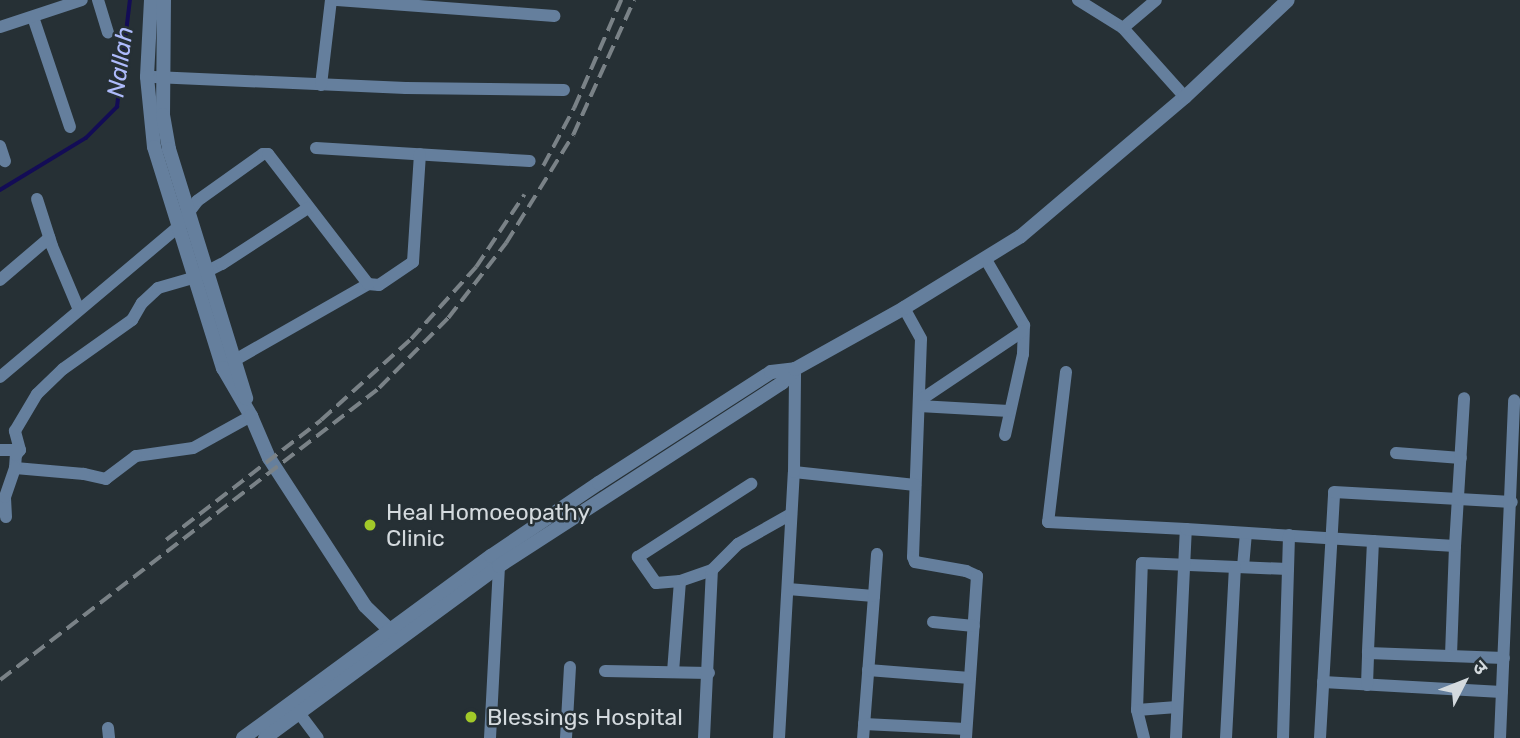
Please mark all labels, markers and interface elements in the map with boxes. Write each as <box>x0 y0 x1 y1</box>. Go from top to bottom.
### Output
water label: Nallah <box>102 25 140 99</box>
place label: Heal Homoeopathy Clinic <box>386 498 590 552</box>
marker: Heal Homoeopathy Clinic <box>360 515 380 535</box>
north arrow <box>1429 647 1499 717</box>
text: उ <box>1468 656 1492 679</box>
place label: Blessings Hospital <box>487 703 683 731</box>
marker: Blessings Hospital <box>461 707 481 727</box>

